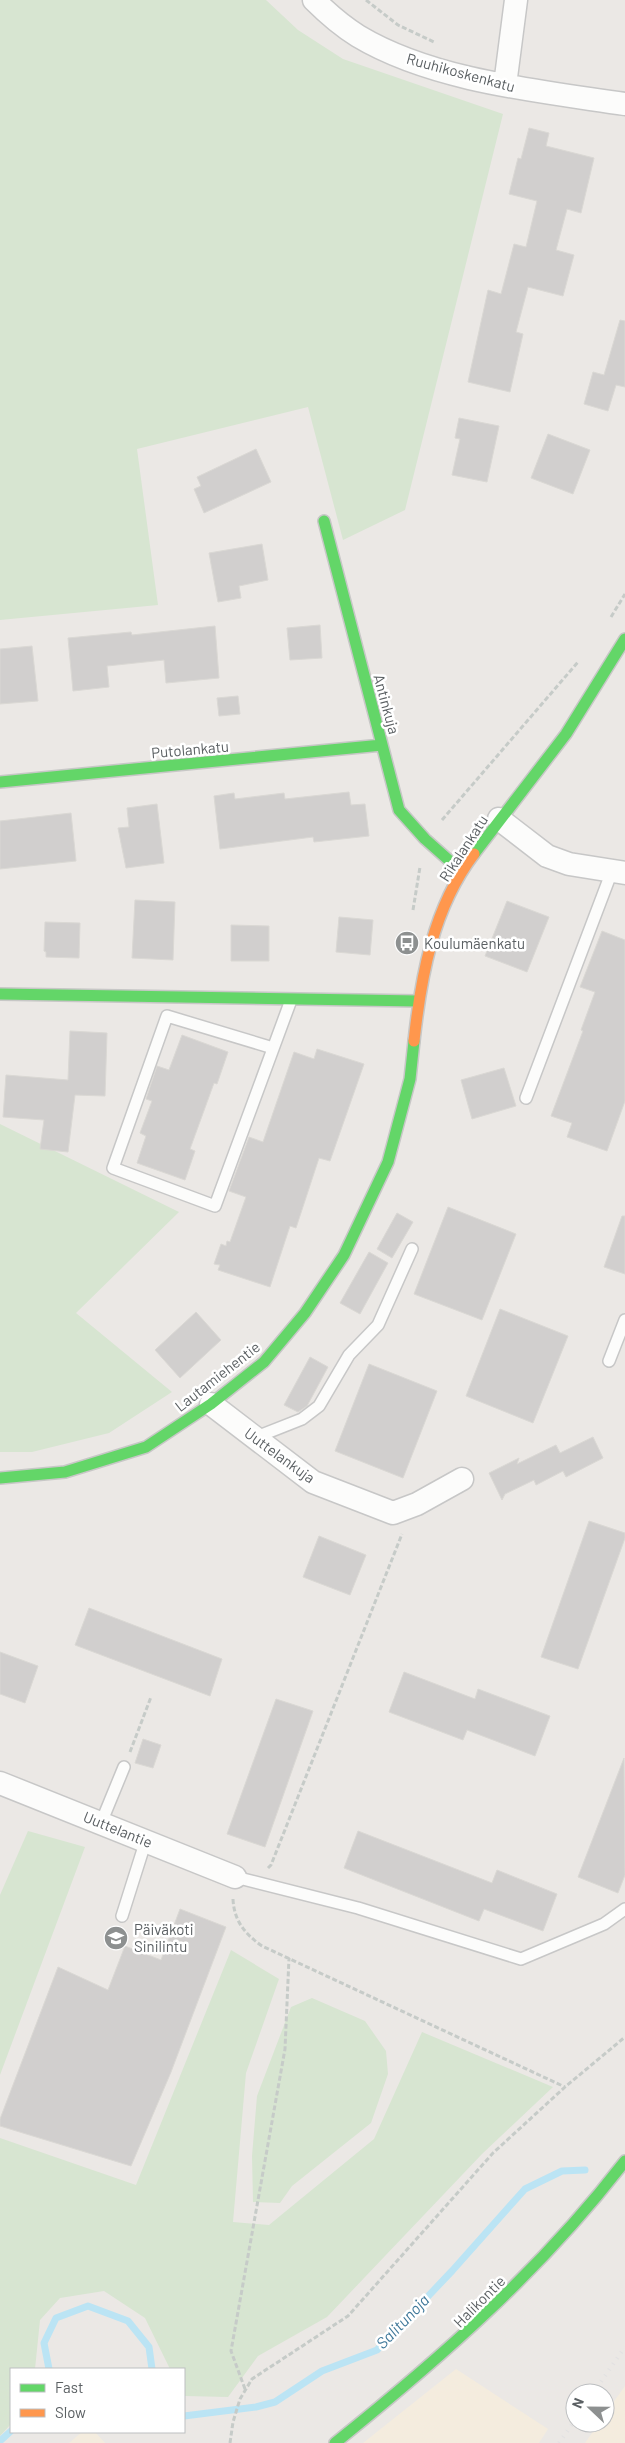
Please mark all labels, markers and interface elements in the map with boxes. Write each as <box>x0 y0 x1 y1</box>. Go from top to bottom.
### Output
street label: Ruuhikoskenkatu <box>405 49 517 95</box>
street label: Antinkuja <box>370 672 404 736</box>
street label: Putolankatu <box>150 737 230 761</box>
street label: Rikalankatu <box>435 811 491 885</box>
bus stop icon: Koulumäenkatu <box>394 930 420 956</box>
place label: Koulumäenkatu <box>424 934 525 952</box>
street label: Lautamiehentie <box>171 1337 263 1415</box>
street label: Uuttelankuja <box>241 1423 319 1487</box>
street label: Uuttelantie <box>81 1807 155 1851</box>
place label: Päiväkoti Sinilintu <box>134 1920 194 1955</box>
school or university icon: Päiväkoti Sinilintu <box>103 1925 129 1951</box>
street label: Halikontie <box>449 2271 509 2331</box>
water label: Salitunoja <box>372 2290 432 2352</box>
legend <box>10 2368 185 2433</box>
text: Fast <box>55 2378 83 2396</box>
north arrow <box>565 2383 615 2433</box>
text: N <box>568 2395 587 2410</box>
text: Slow <box>55 2403 86 2421</box>

